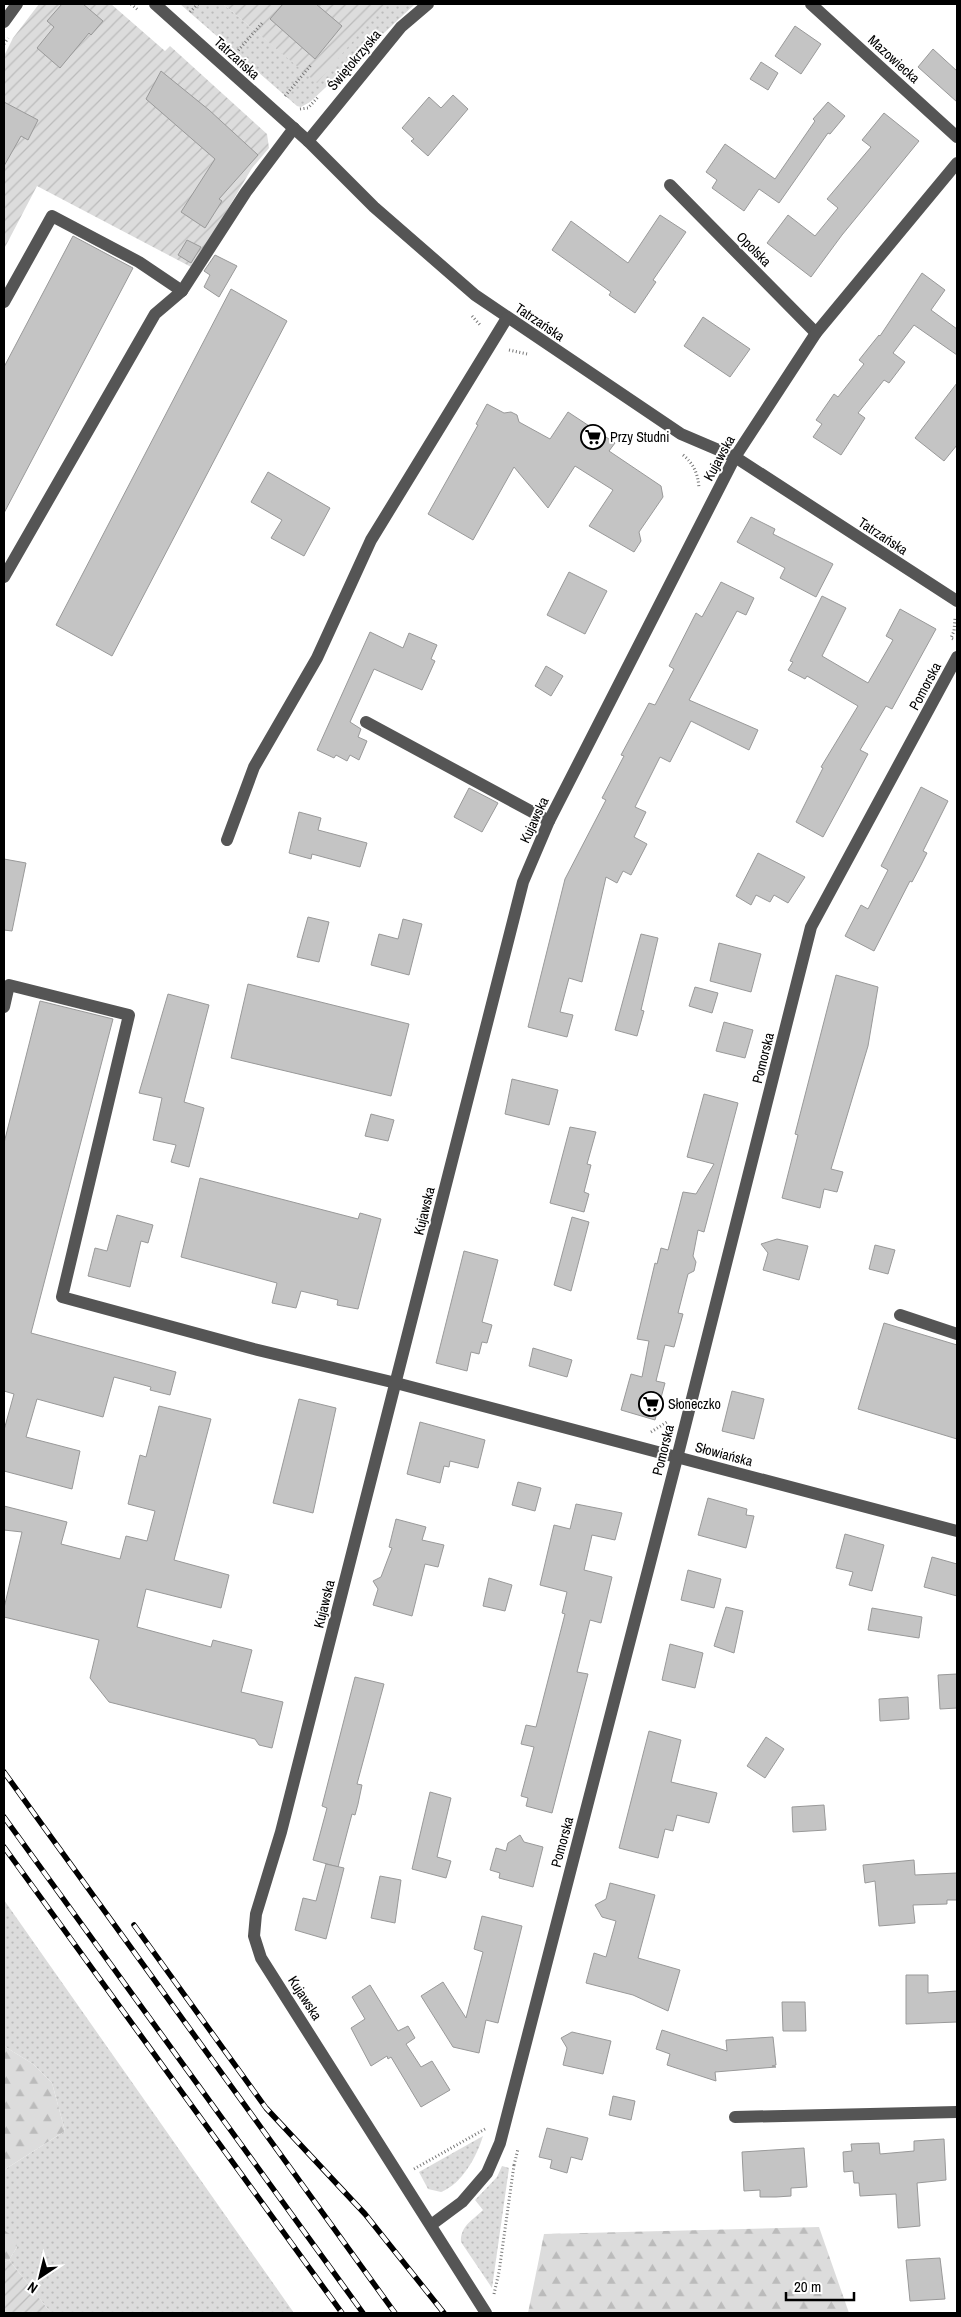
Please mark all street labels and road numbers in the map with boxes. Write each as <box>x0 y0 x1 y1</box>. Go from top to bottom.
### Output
street label: Świętokrzyska <box>323 25 385 94</box>
street label: Mazowiecka <box>864 31 924 87</box>
street label: Tatrzańska <box>210 33 264 84</box>
street label: Opolska <box>733 228 776 271</box>
street label: Tatrzańska <box>512 299 569 345</box>
street label: Kujawska <box>699 432 739 484</box>
street label: Tatrzańska <box>855 513 912 559</box>
street label: Pomorska <box>905 658 945 713</box>
street label: Kujawska <box>515 793 553 846</box>
street label: Pomorska <box>748 1030 778 1085</box>
street label: Kujawska <box>409 1184 439 1237</box>
street label: Pomorska <box>648 1422 678 1477</box>
street label: Słowiańska <box>693 1438 755 1470</box>
street label: Kujawska <box>309 1577 339 1630</box>
street label: Pomorska <box>547 1814 578 1869</box>
street label: Kujawska <box>284 1972 326 2024</box>

